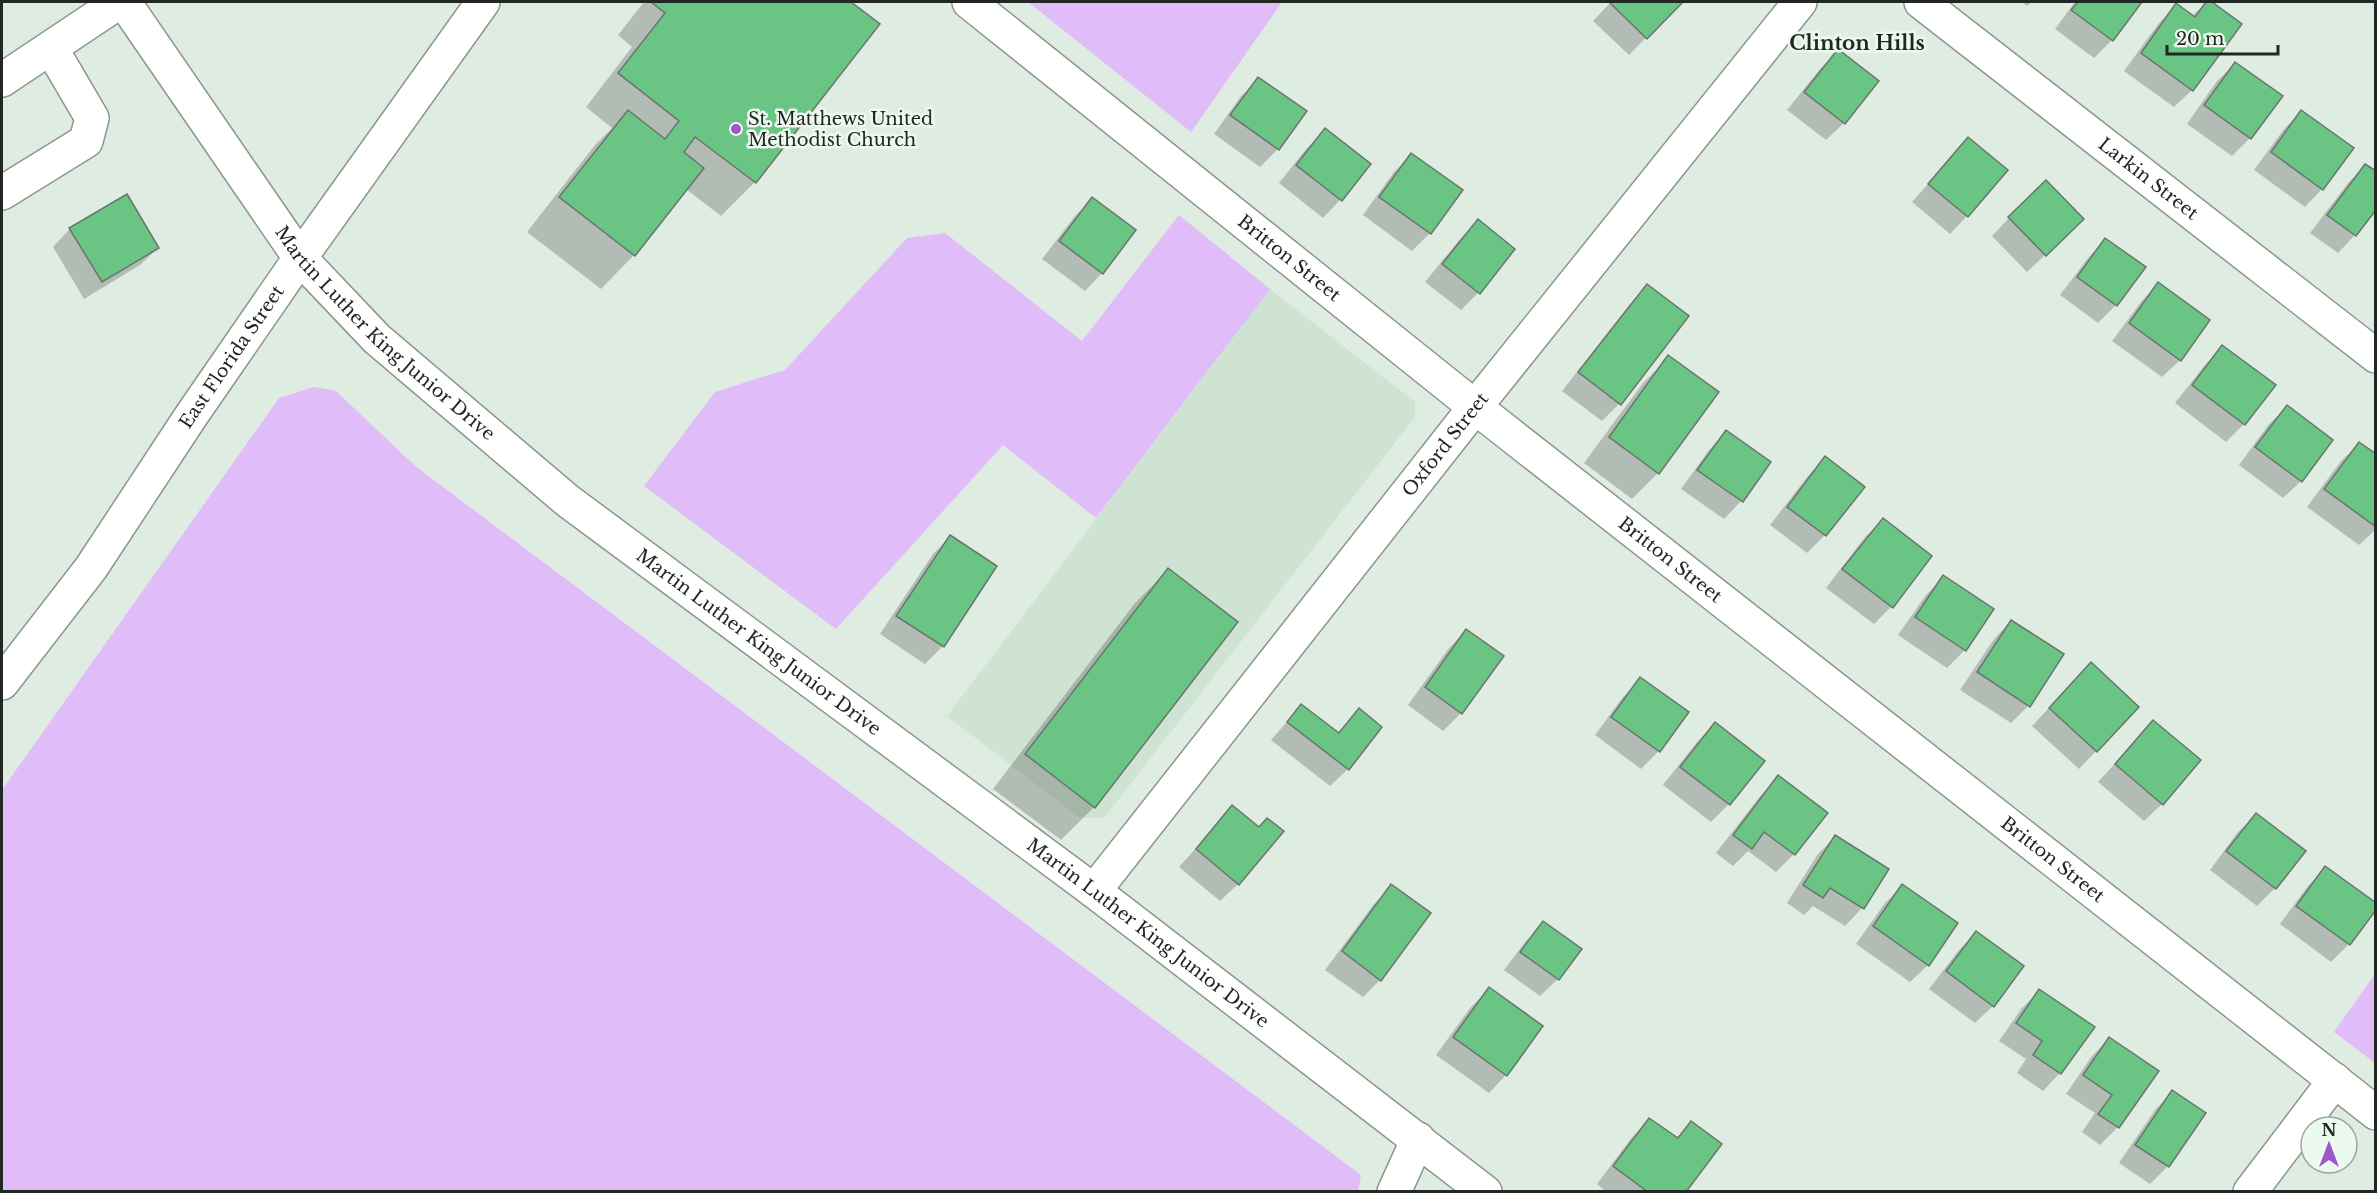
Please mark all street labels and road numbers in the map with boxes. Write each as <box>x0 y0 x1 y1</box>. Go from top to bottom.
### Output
street label: Larkin Street <box>2094 133 2203 225</box>
street label: Britton Street <box>1233 210 1345 306</box>
street label: Martin Luther King Junior Drive <box>270 222 499 445</box>
street label: East Florida Street <box>175 281 289 433</box>
street label: Oxford Street <box>1398 388 1493 501</box>
street label: Britton Street <box>1614 512 1727 607</box>
street label: Martin Luther King Junior Drive <box>632 544 885 740</box>
street label: Britton Street <box>1996 812 2109 907</box>
street label: Martin Luther King Junior Drive <box>1022 834 1273 1033</box>

